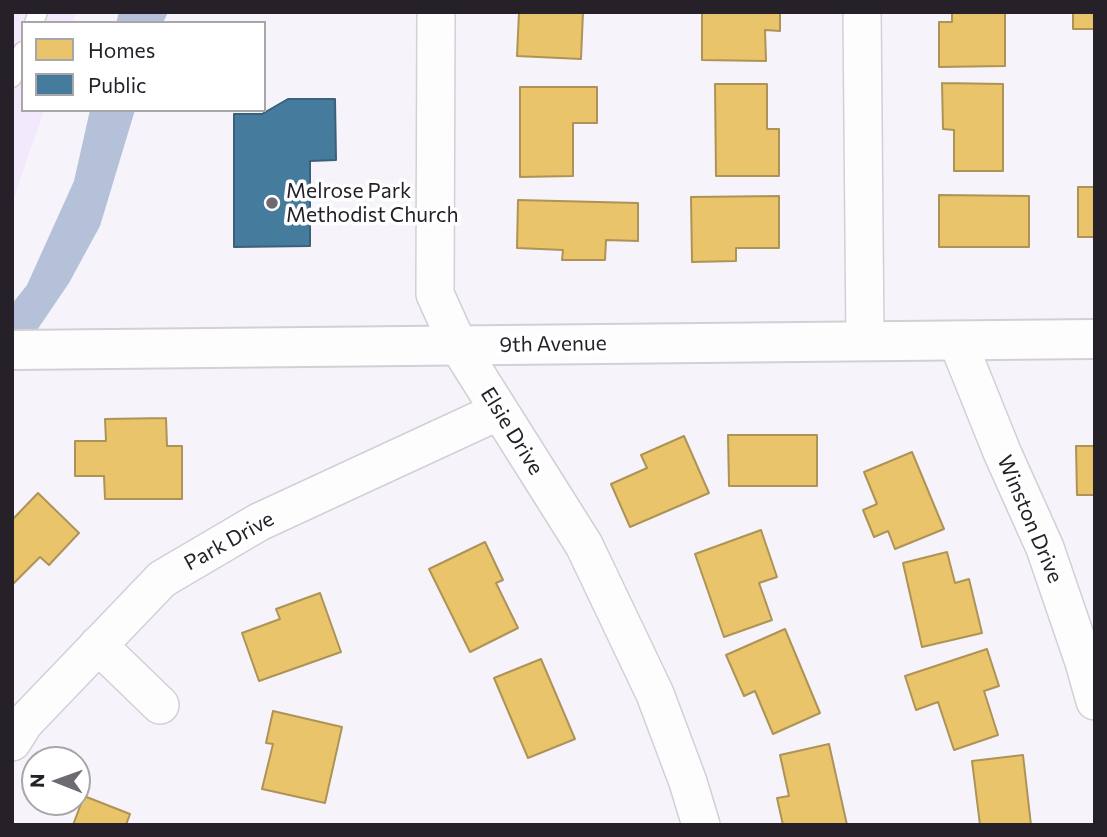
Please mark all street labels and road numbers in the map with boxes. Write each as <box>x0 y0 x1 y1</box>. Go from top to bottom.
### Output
street label: 9th Avenue <box>499 330 607 358</box>
street label: Elsie Drive <box>475 383 549 479</box>
street label: Winston Drive <box>992 451 1068 587</box>
street label: Park Drive <box>180 506 278 576</box>

